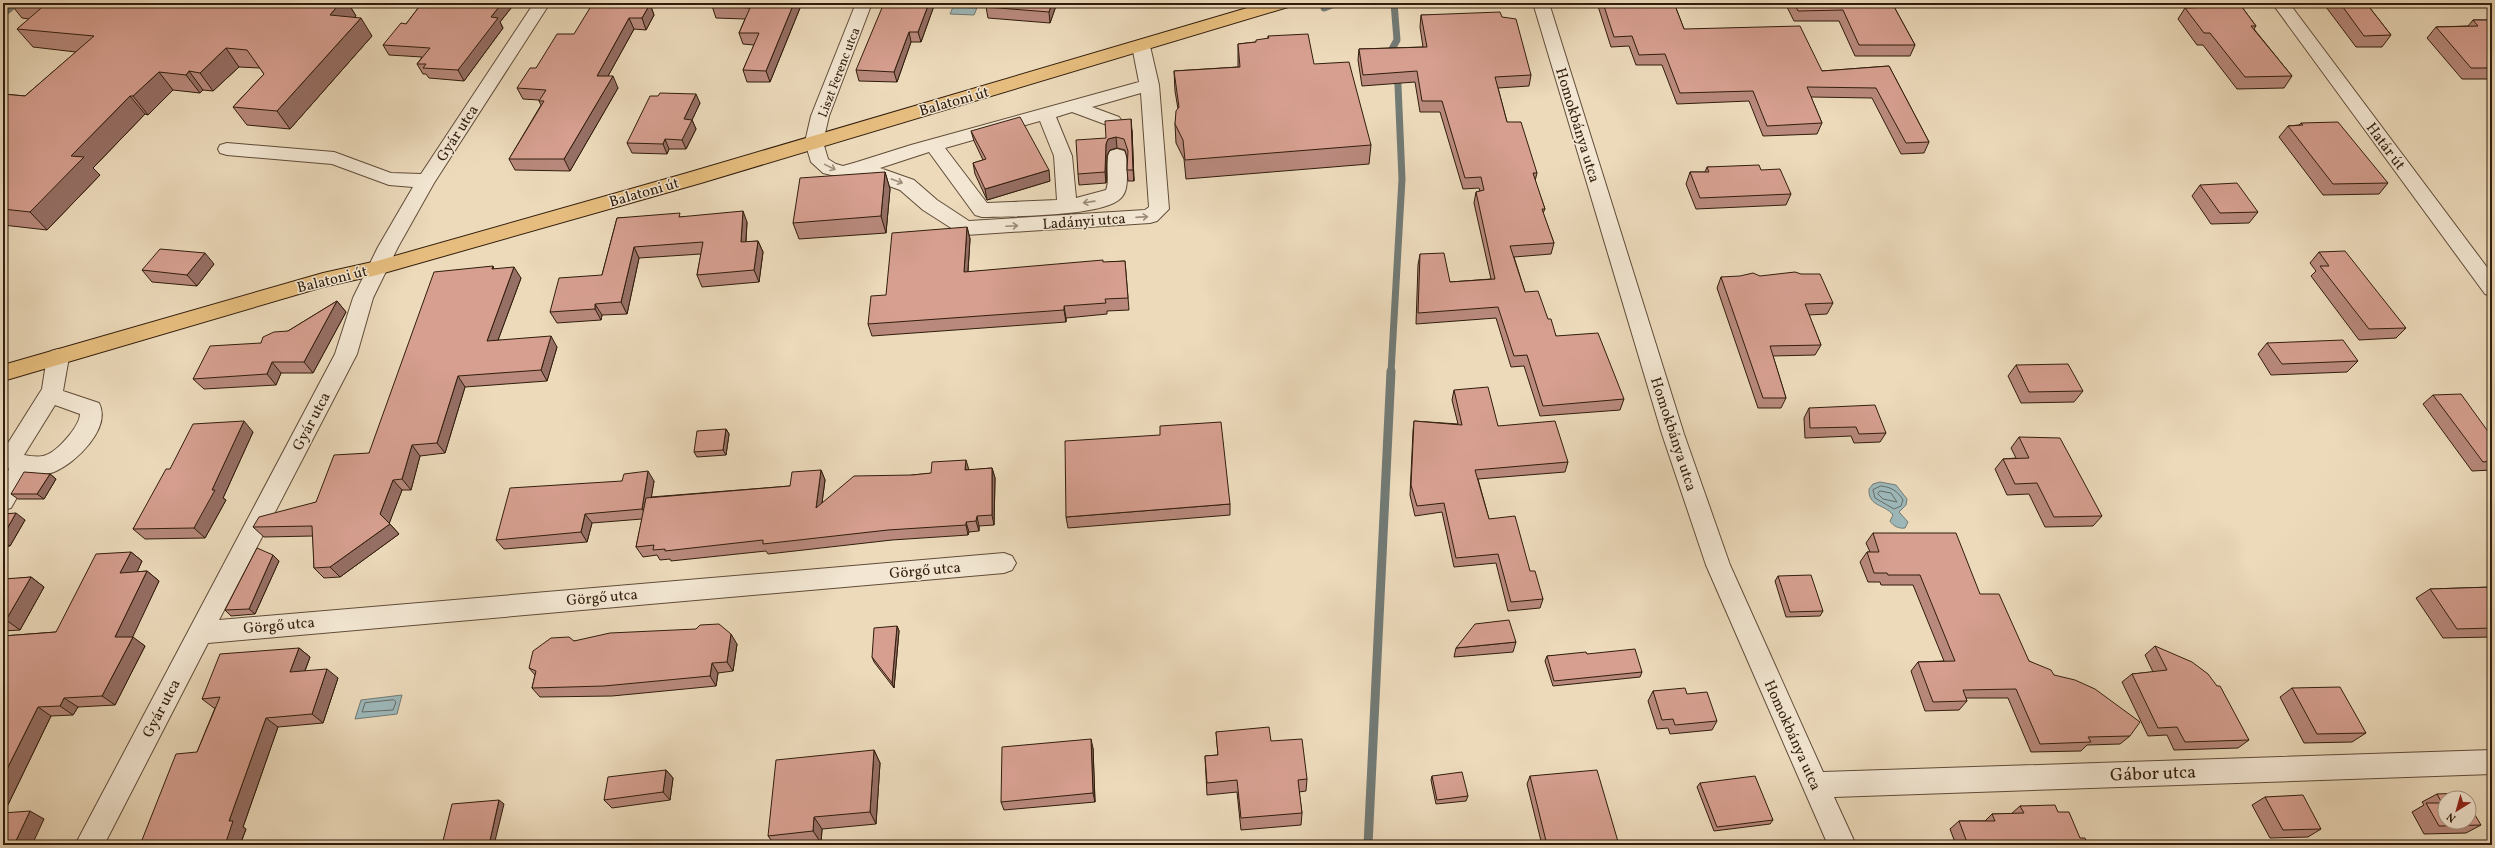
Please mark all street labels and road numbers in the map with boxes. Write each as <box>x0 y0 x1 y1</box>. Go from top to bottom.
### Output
street label: Liszt Ferenc utca <box>814 25 865 120</box>
street label: Homokbánya utca <box>1549 66 1604 185</box>
street label: Balatoni út <box>917 82 992 122</box>
street label: Gyár utca <box>432 101 484 166</box>
street label: Határ út <box>2360 119 2410 175</box>
street label: Balatoni út <box>607 173 682 213</box>
street label: Ladányi utca <box>1042 209 1127 236</box>
street label: Balatoni út <box>295 262 370 299</box>
street label: Homokbánya utca <box>1644 375 1701 494</box>
street label: Gyár utca <box>288 389 337 455</box>
street label: Görgő utca <box>889 558 962 585</box>
street label: Görgő utca <box>566 585 639 612</box>
street label: Görgő utca <box>243 613 316 640</box>
street label: Gyár utca <box>138 676 187 742</box>
street label: Homokbánya utca <box>1758 677 1825 794</box>
street label: Gábor utca <box>2110 761 2196 788</box>

